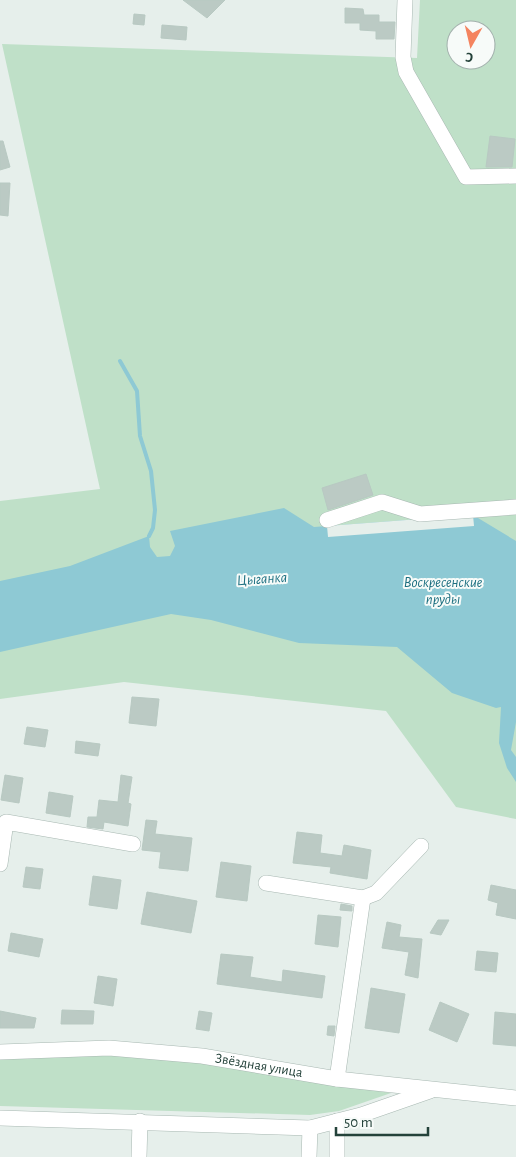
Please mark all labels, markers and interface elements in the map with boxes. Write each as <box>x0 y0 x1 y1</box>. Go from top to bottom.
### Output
north arrow <box>446 20 496 70</box>
text: С <box>464 49 474 64</box>
water label: Цыганка <box>236 570 288 588</box>
water label: Воскресенские пруды <box>404 575 483 607</box>
street label: Звёздная улица <box>214 1051 304 1080</box>
scale bar <box>336 1104 428 1136</box>
text: 50 m <box>344 1115 373 1130</box>

